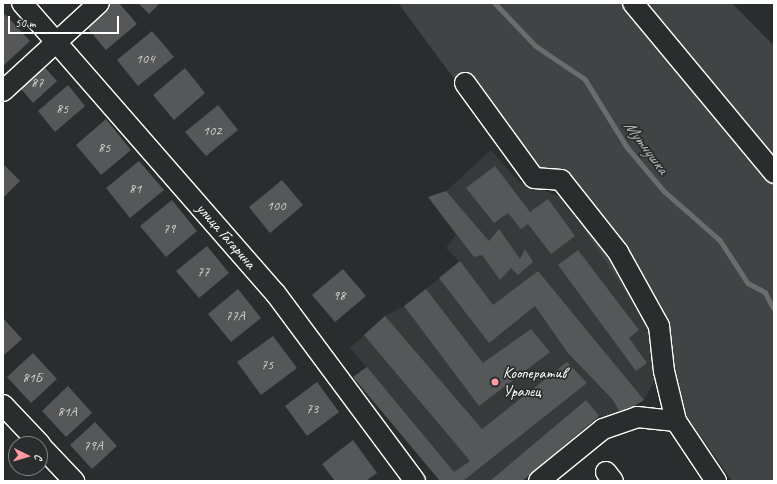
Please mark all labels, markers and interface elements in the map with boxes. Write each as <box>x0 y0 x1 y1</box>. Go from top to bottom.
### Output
scale bar <box>10 8 121 34</box>
text: 50 m <box>15 15 35 31</box>
house number: 104 <box>136 51 154 67</box>
house number: 87 <box>31 75 43 91</box>
house number: 85 <box>56 101 68 117</box>
water label: Мутнушка <box>619 116 673 178</box>
house number: 102 <box>203 123 221 139</box>
house number: 85 <box>98 140 110 156</box>
house number: 81 <box>129 181 141 197</box>
house number: 100 <box>267 198 285 214</box>
street label: улица Гагарина <box>192 199 260 273</box>
house number: 79 <box>163 221 175 237</box>
house number: 77 <box>197 264 209 280</box>
house number: 98 <box>333 288 345 304</box>
house number: 77А <box>225 308 245 324</box>
house number: 75 <box>261 357 273 373</box>
place label: Кооператив Уралец <box>503 363 566 401</box>
house number: 81Б <box>22 370 42 386</box>
marker: Кооператив Уралец <box>490 377 500 387</box>
house number: 73 <box>306 401 318 417</box>
house number: 81А <box>57 404 77 420</box>
north arrow <box>8 436 48 476</box>
house number: 79А <box>83 438 103 454</box>
text: С <box>32 454 46 460</box>

